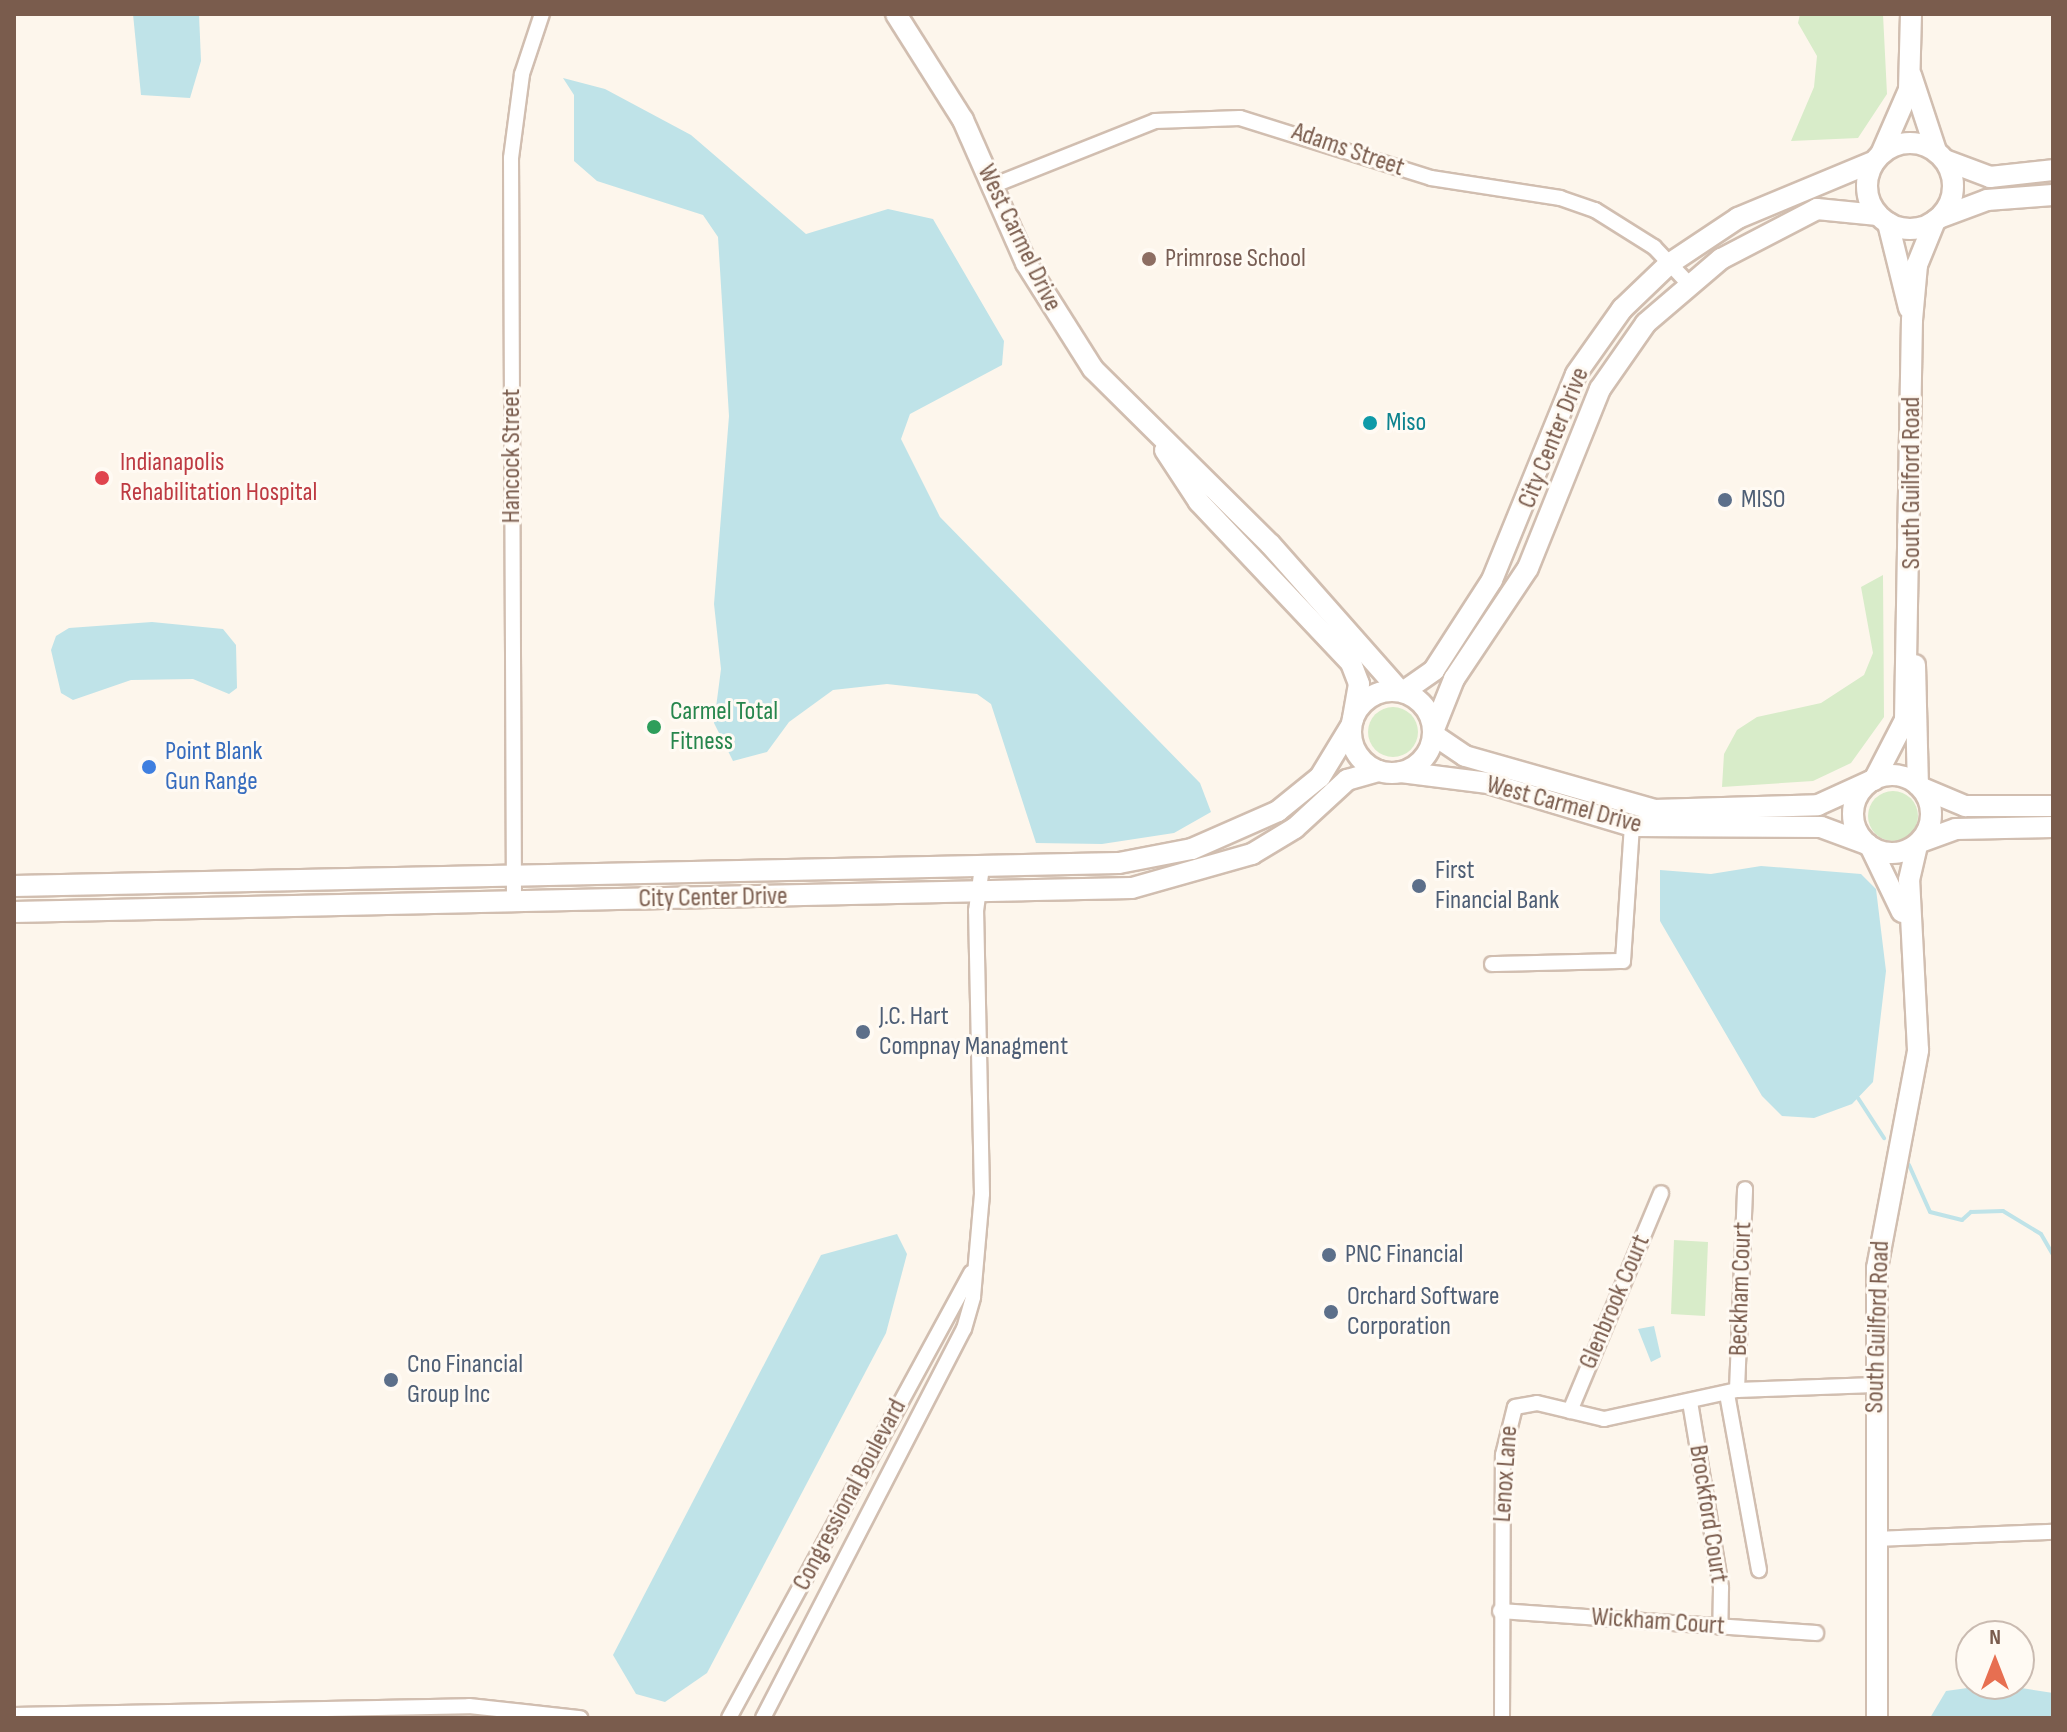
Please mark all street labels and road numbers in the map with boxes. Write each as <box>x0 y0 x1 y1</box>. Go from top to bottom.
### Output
street label: Adams Street <box>1288 116 1408 184</box>
street label: West Carmel Drive <box>970 159 1068 317</box>
street label: City Center Drive <box>1512 363 1596 513</box>
street label: Hancock Street <box>496 389 528 523</box>
street label: South Guilford Road <box>1896 397 1928 569</box>
street label: West Carmel Drive <box>1483 769 1645 841</box>
street label: City Center Drive <box>638 881 788 915</box>
street label: Beckham Court <box>1723 1221 1759 1357</box>
street label: Glenbrook Court <box>1573 1230 1657 1374</box>
street label: South Guilford Road <box>1859 1240 1897 1414</box>
street label: Congressional Boulevard <box>786 1394 914 1596</box>
street label: Lenox Lane <box>1487 1425 1525 1523</box>
street label: Brockford Court <box>1682 1443 1734 1585</box>
street label: Wickham Court <box>1590 1602 1726 1642</box>

